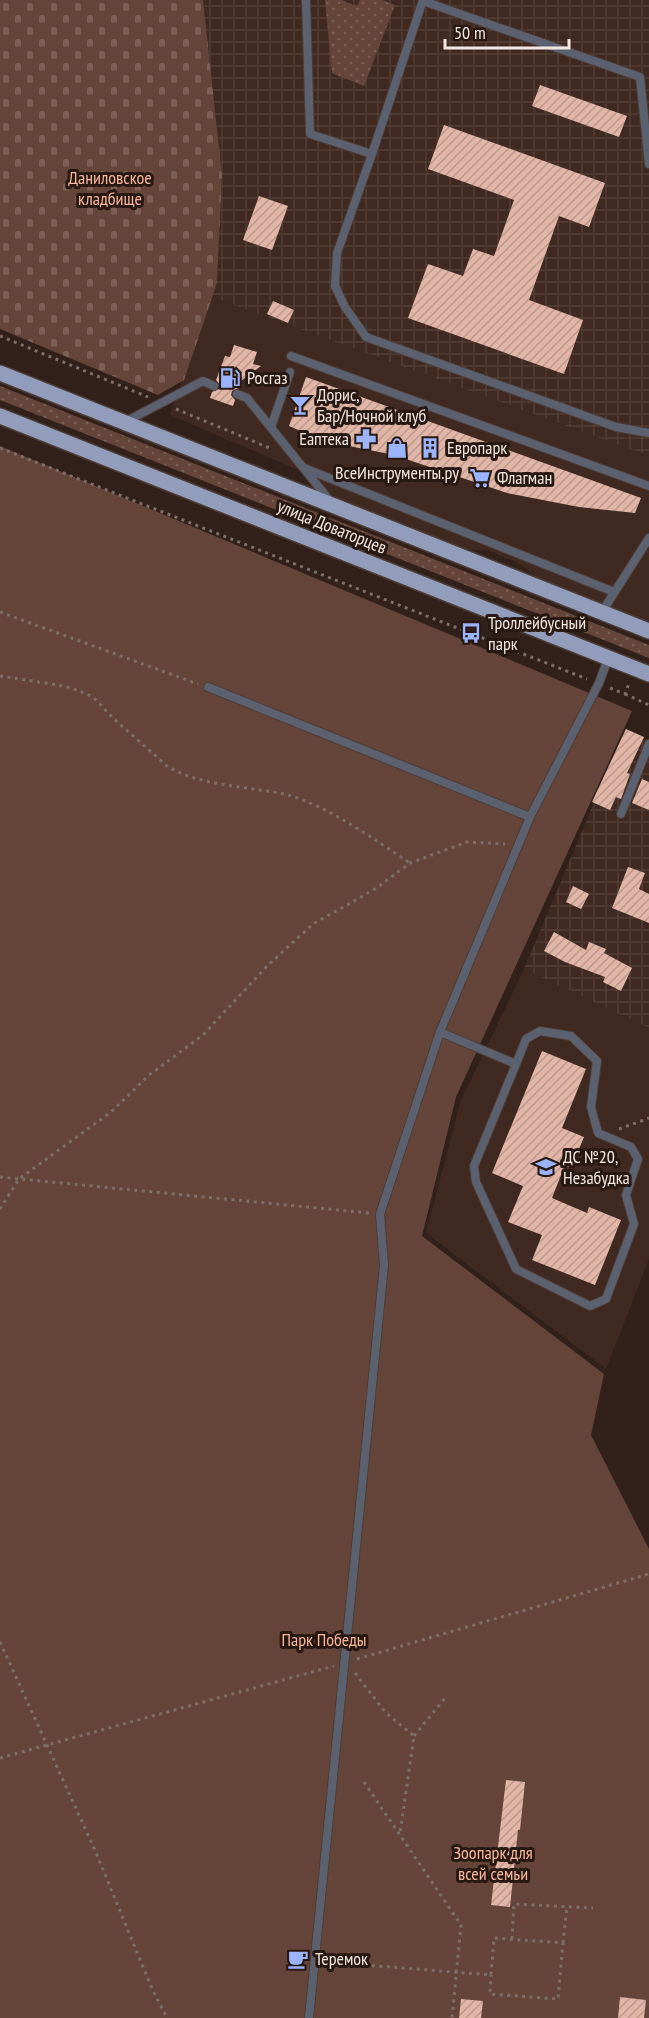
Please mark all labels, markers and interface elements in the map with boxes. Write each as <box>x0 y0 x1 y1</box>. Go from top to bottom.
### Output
scale bar <box>445 12 570 50</box>
text: 50 m <box>454 21 486 44</box>
park label: Даниловское кладбище <box>68 166 152 210</box>
fuel station icon: Росгаз <box>218 366 242 390</box>
place label: Росгаз <box>247 366 288 389</box>
place label: Дорис, Бар/Ночной клуб <box>317 383 427 427</box>
bar icon: Дорис, Бар/Ночной клуб <box>288 393 312 417</box>
place label: Еаптека <box>299 427 349 450</box>
pharmacy icon: Еаптека <box>354 427 378 451</box>
shop icon: ВсеИнструменты.ру <box>385 436 409 460</box>
building icon: Европарк <box>418 436 442 460</box>
place label: Европарк <box>447 436 507 459</box>
place label: ВсеИнструменты.ру <box>335 461 459 484</box>
supermarket icon: Флагман <box>468 466 492 490</box>
place label: Флагман <box>497 466 552 489</box>
street label: улица Доваторцев <box>274 494 390 559</box>
place label: Троллейбусный парк <box>488 611 586 655</box>
bus stop icon: Троллейбусный парк <box>459 621 483 645</box>
place label: ДС №20, Незабудка <box>563 1145 630 1189</box>
school or university icon: ДС №20, Незабудка <box>534 1155 558 1179</box>
park label: Парк Победы <box>281 1628 367 1651</box>
park label: Зоопарк для всей семьи <box>453 1841 533 1885</box>
cafe icon: Теремок <box>286 1947 310 1971</box>
place label: Теремок <box>315 1947 368 1970</box>

